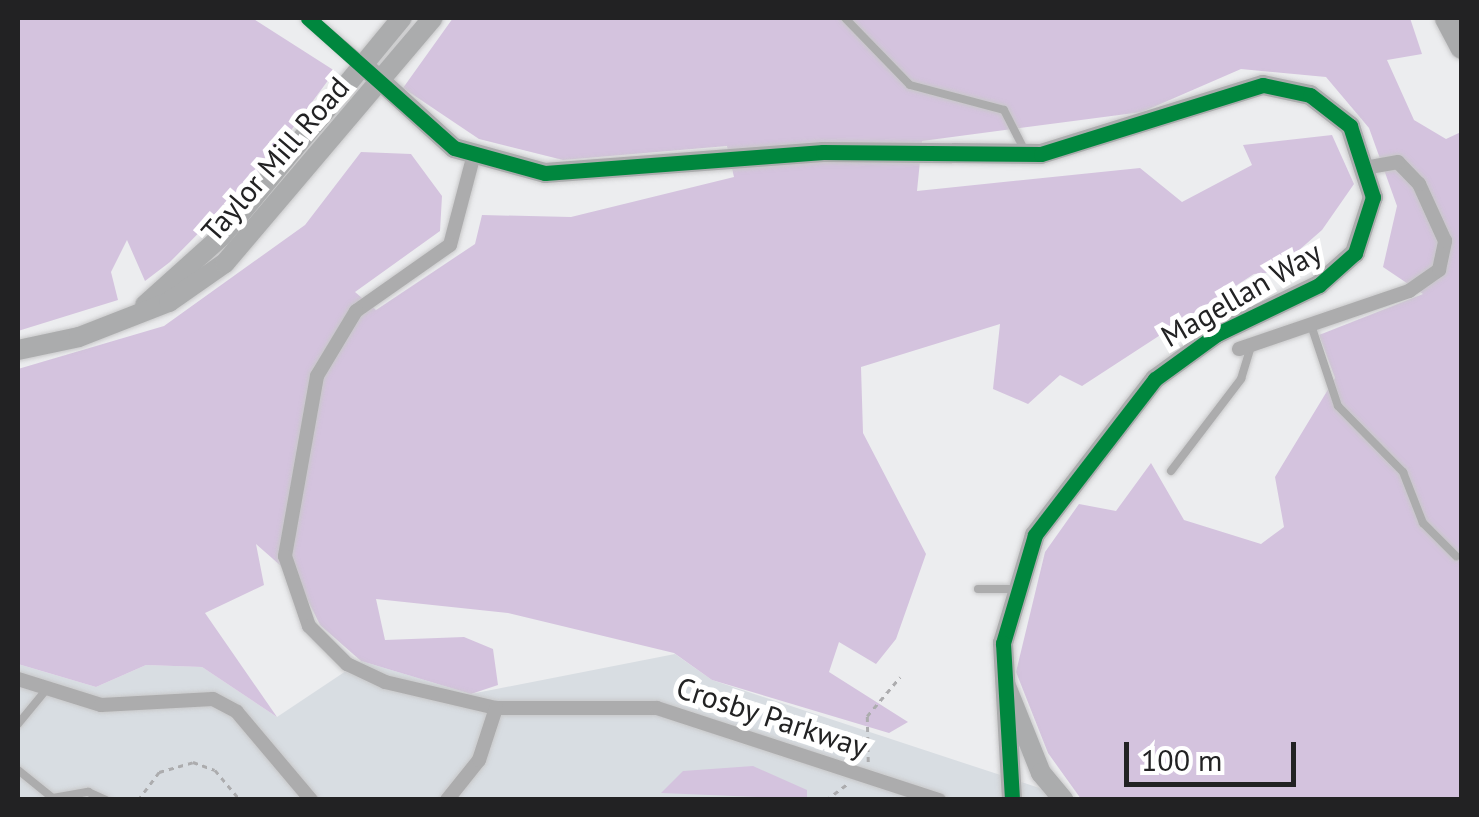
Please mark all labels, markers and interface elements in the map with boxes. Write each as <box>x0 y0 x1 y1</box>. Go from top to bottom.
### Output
street label: Taylor Mill Road <box>194 69 356 249</box>
street label: Magellan Way <box>1154 234 1328 354</box>
street label: Crosby Parkway <box>672 669 872 765</box>
scale bar <box>1129 722 1302 784</box>
text: 100 m <box>1141 740 1222 779</box>

